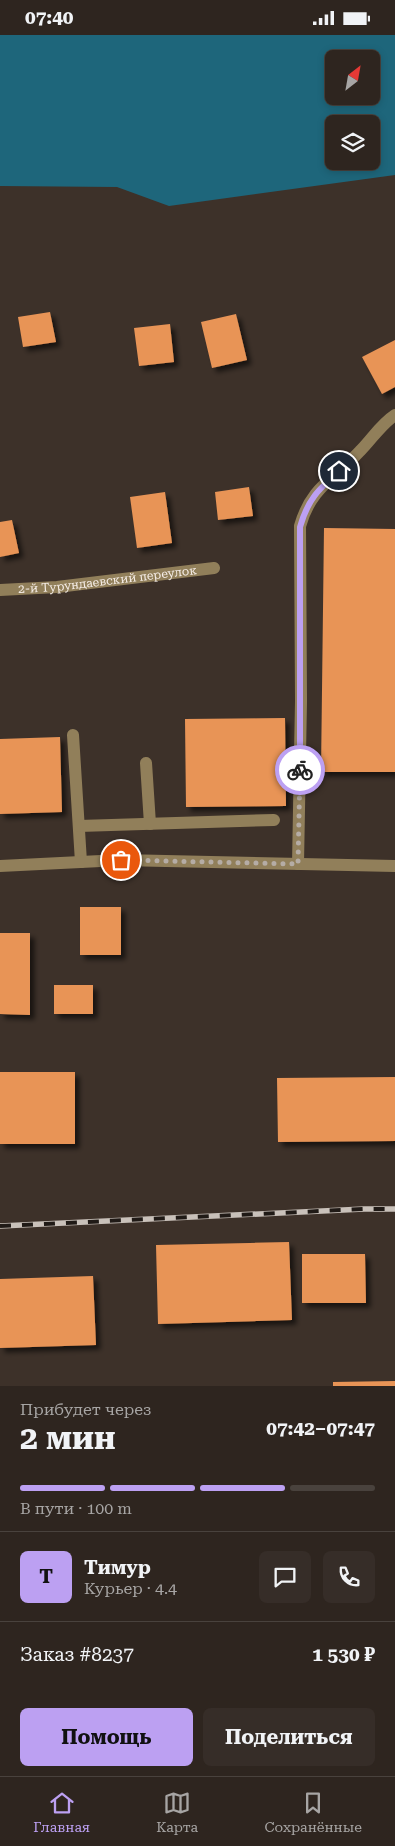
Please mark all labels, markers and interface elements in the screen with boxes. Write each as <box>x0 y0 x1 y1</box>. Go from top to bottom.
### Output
text: 07:40 <box>25 6 74 29</box>
north arrow <box>325 50 380 105</box>
map controls <box>325 50 380 170</box>
button: layers <box>325 115 380 170</box>
pin <box>318 450 360 492</box>
icon: home <box>325 457 353 485</box>
street label: 2-й Турундаевский переулок <box>18 563 198 596</box>
courier <box>275 745 325 795</box>
icon: bike <box>286 756 314 784</box>
pin <box>100 839 142 881</box>
icon: bag <box>107 846 135 874</box>
text: Прибудет через <box>20 1400 151 1419</box>
text: 07:42–07:47 <box>266 1417 375 1440</box>
text: 2 мин <box>20 1419 116 1457</box>
text: В пути · 100 m <box>20 1499 132 1518</box>
button: chat <box>259 1551 311 1603</box>
button: phone <box>323 1551 375 1603</box>
text: Тимур <box>84 1556 151 1579</box>
text: Т <box>39 1565 53 1588</box>
text: Курьер · 4.4 <box>84 1579 177 1598</box>
text: Заказ #8237 <box>20 1643 134 1666</box>
text: 1 530 ₽ <box>312 1643 375 1666</box>
button: Помощь <box>20 1708 193 1766</box>
button: Поделиться <box>203 1708 375 1766</box>
tab: Главная <box>33 1789 90 1835</box>
tab: Карта <box>156 1789 198 1835</box>
tab: Сохранённые <box>264 1789 362 1835</box>

